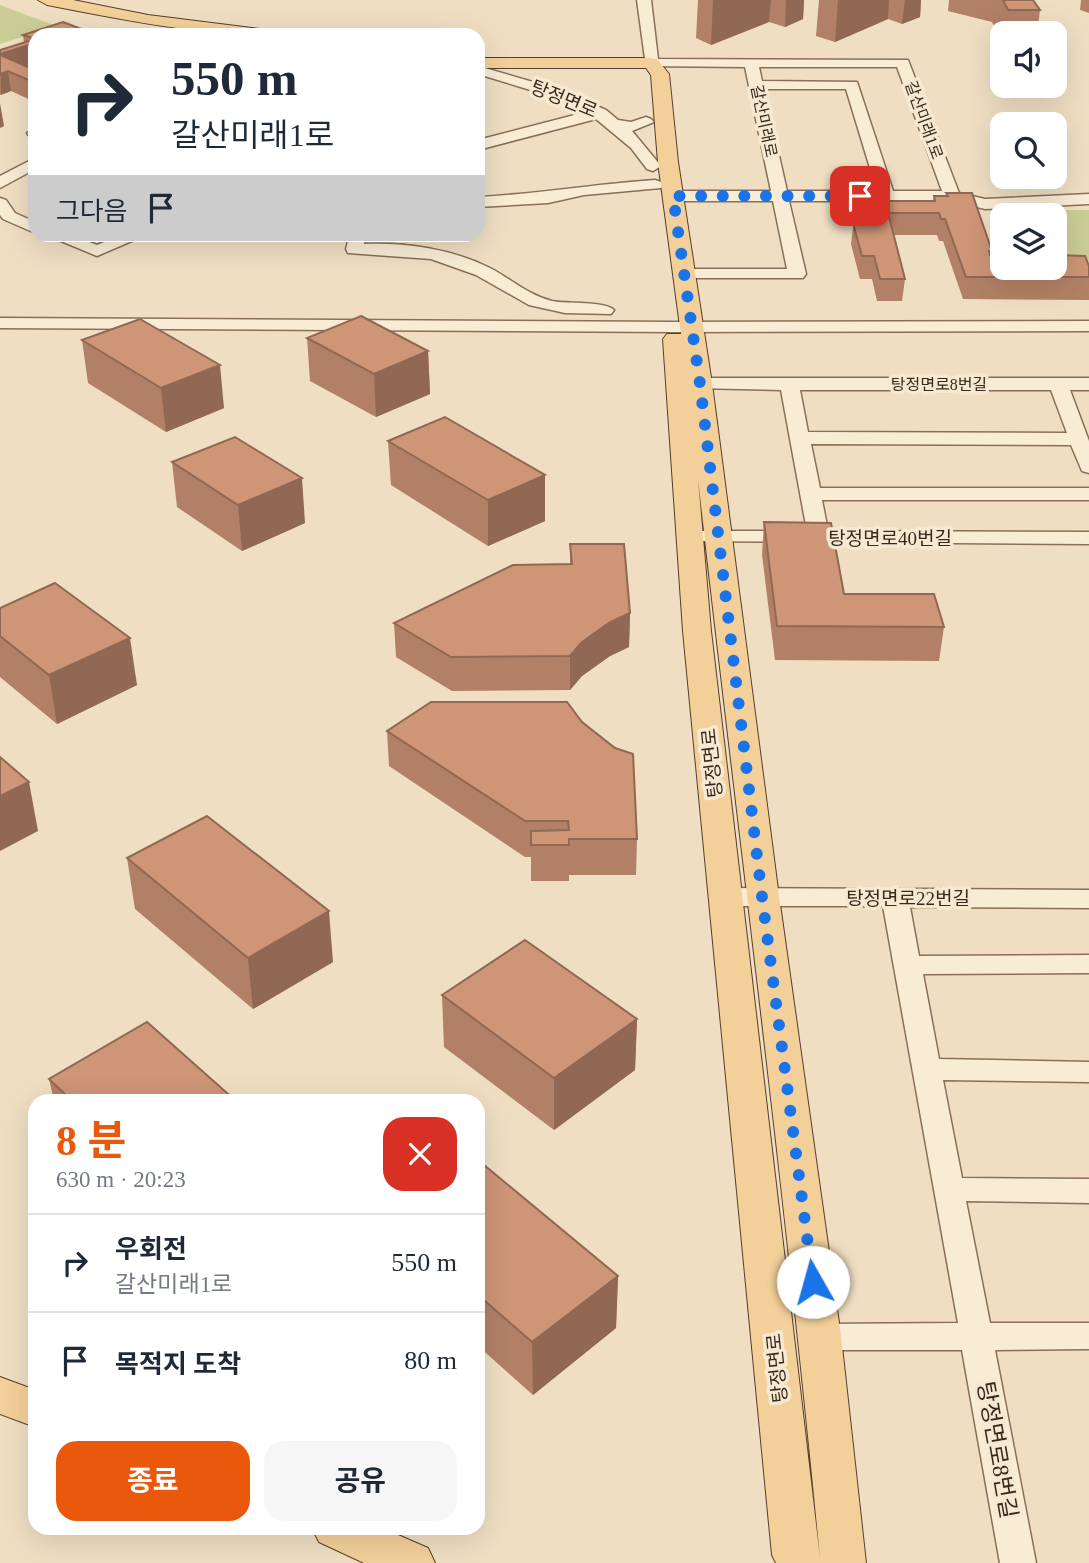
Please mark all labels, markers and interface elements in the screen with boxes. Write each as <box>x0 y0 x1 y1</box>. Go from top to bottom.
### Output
map controls <box>990 21 1067 280</box>
button: sound <box>990 21 1067 98</box>
text: 550 m <box>171 51 298 106</box>
icon: right <box>56 56 147 147</box>
street label: 탕정면로 <box>528 76 600 122</box>
street label: 갈산미래1로 <box>902 79 946 162</box>
street label: 갈산미래로 <box>748 83 780 159</box>
button: search <box>990 112 1067 189</box>
text: 갈산미래1로 <box>171 117 334 153</box>
pin <box>830 166 890 226</box>
icon: arrive <box>841 177 879 215</box>
icon: arrive <box>142 189 180 227</box>
text: 그다음 <box>56 197 128 226</box>
button: layers <box>990 203 1067 280</box>
street label: 탕정면로8번길 <box>891 376 987 393</box>
street label: 탕정면로40번길 <box>828 528 952 549</box>
street label: 탕정면로 <box>698 727 726 799</box>
street label: 탕정면로22번길 <box>846 888 970 909</box>
button: close <box>383 1117 457 1191</box>
text: 8 분 <box>56 1118 126 1164</box>
text: 630 m · 20:23 <box>56 1167 186 1192</box>
text: 우회전 <box>115 1235 187 1264</box>
icon: right <box>56 1244 94 1282</box>
position arrow <box>776 1245 850 1319</box>
text: 550 m <box>391 1248 457 1277</box>
text: 갈산미래1로 <box>115 1272 232 1297</box>
street label: 탕정면로 <box>763 1332 791 1404</box>
icon: arrive <box>56 1342 94 1380</box>
text: 80 m <box>404 1346 457 1375</box>
text: 목적지 도착 <box>115 1350 241 1379</box>
street label: 탕정면로8번길 <box>973 1380 1021 1520</box>
button: 종료 <box>56 1441 250 1521</box>
button: 공유 <box>264 1441 457 1521</box>

